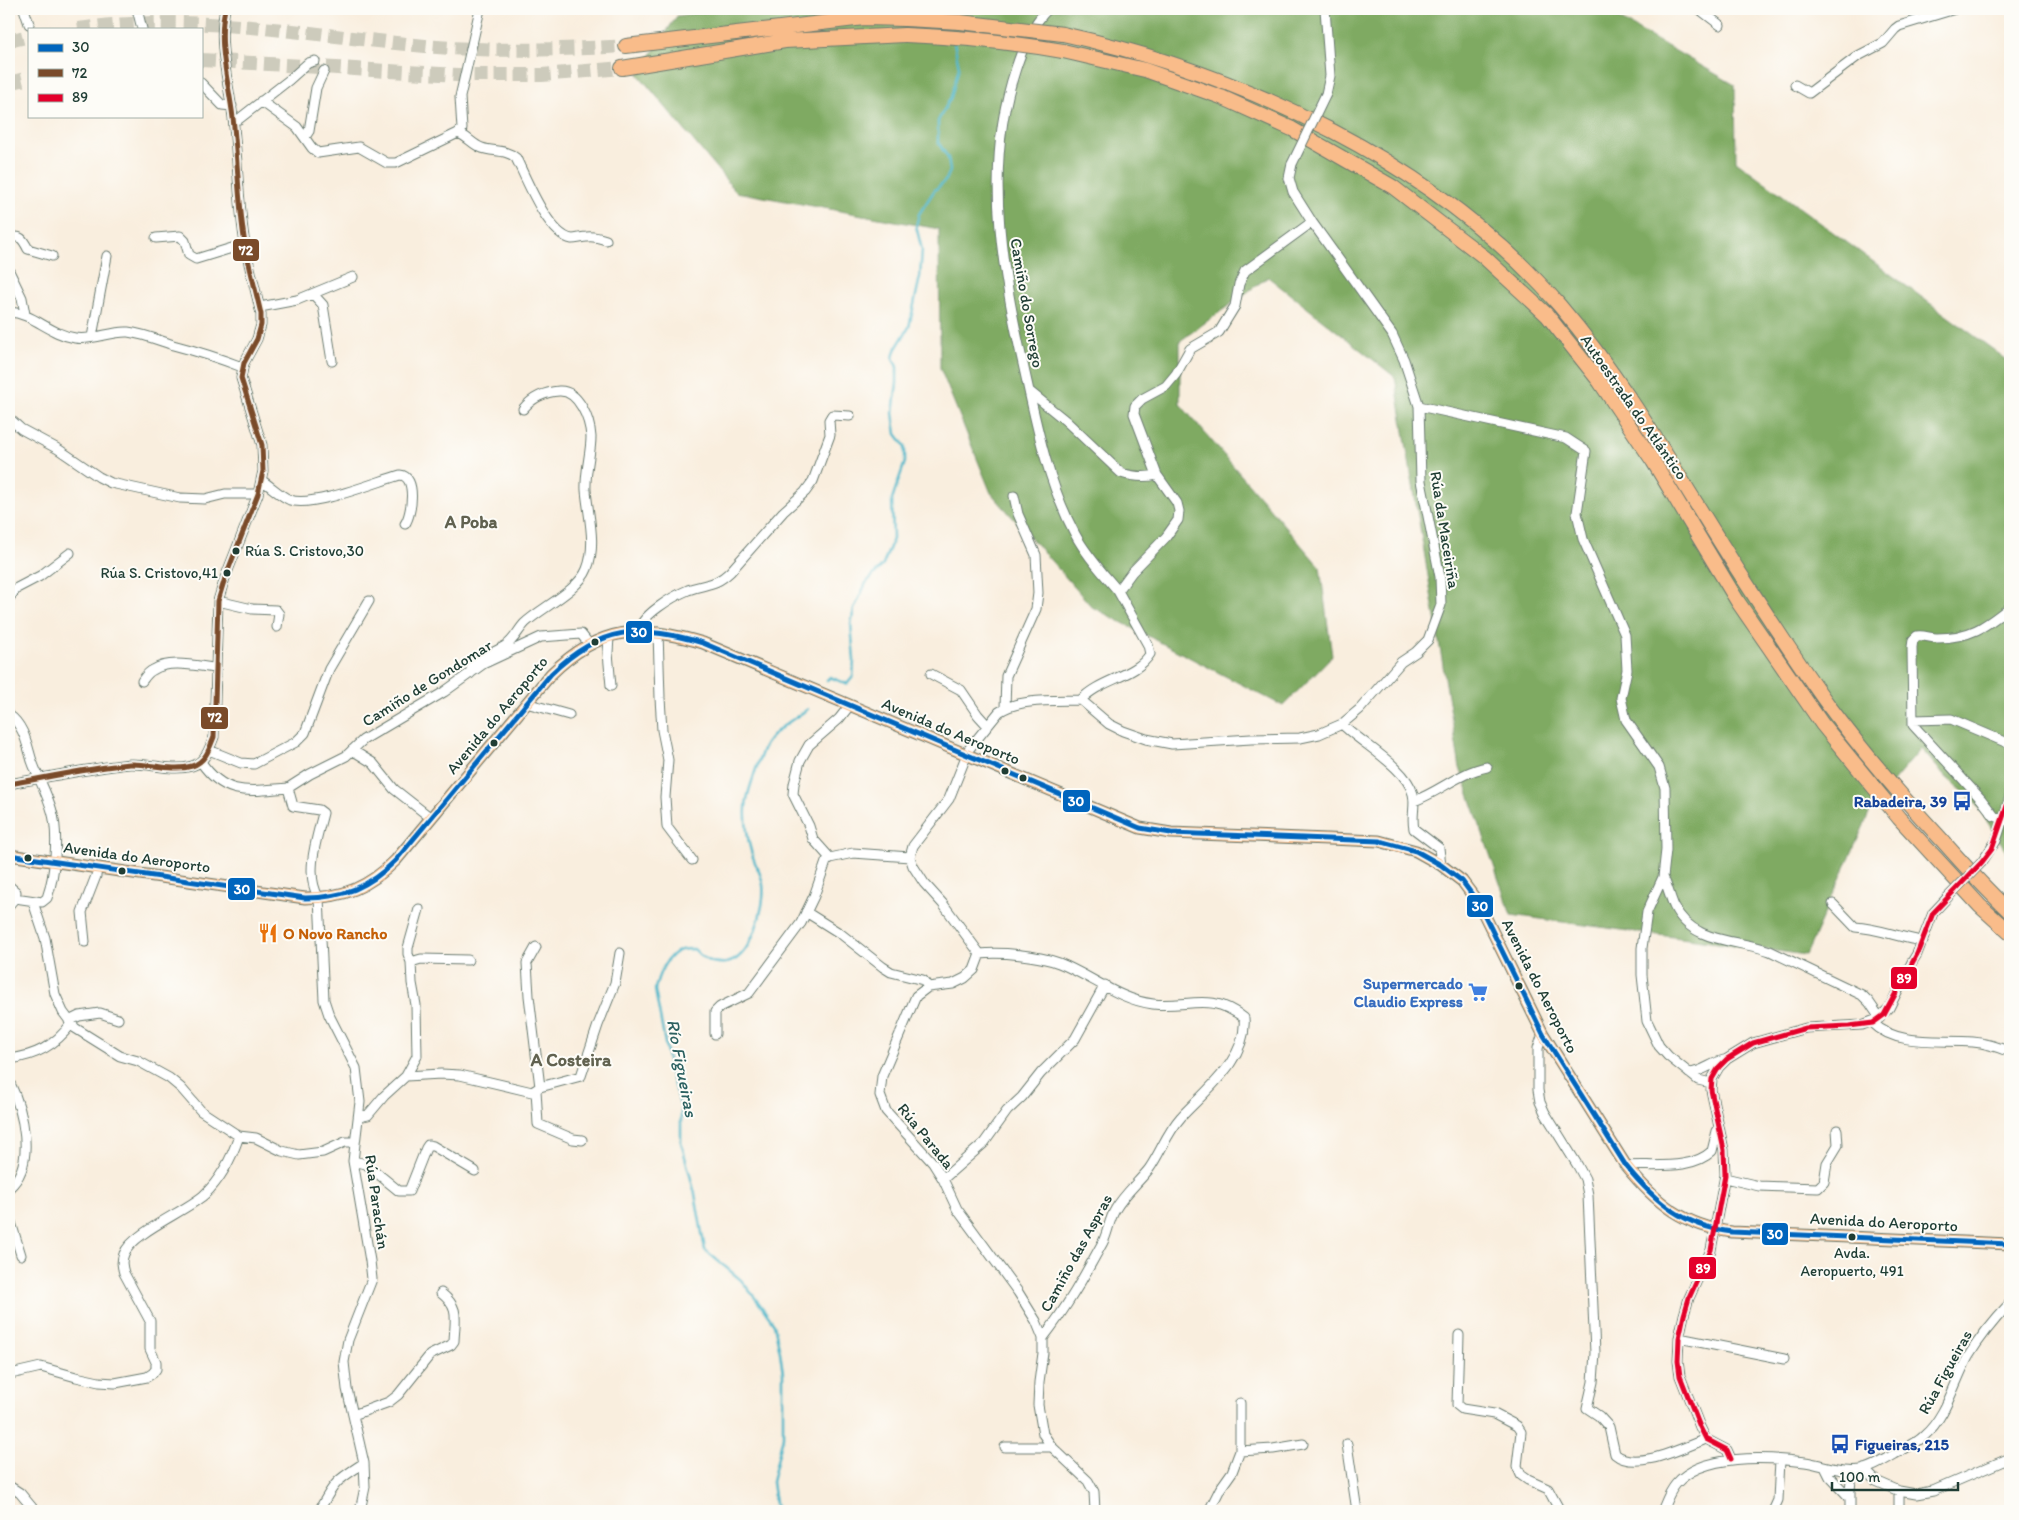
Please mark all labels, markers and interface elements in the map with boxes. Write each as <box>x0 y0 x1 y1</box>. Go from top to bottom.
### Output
legend <box>28 28 202 118</box>
text: 30 <box>72 38 89 56</box>
text: 72 <box>72 64 87 82</box>
text: 89 <box>72 88 88 106</box>
street label: Camiño do Sorrego <box>1006 237 1048 369</box>
line badge: 72 <box>232 238 260 262</box>
text: 72 <box>238 242 254 259</box>
street label: Autoestrada do Atlántico <box>1577 331 1691 483</box>
street label: Rúa da Maceiriña <box>1426 470 1464 591</box>
district label: A Poba <box>444 511 498 533</box>
place label: Rúa S. Cristovo,30 <box>245 542 364 560</box>
marker: Rúa S. Cristovo,30 <box>231 546 241 556</box>
place label: Rúa S. Cristovo,41 <box>100 564 218 582</box>
marker: Rúa S. Cristovo,41 <box>222 568 232 578</box>
line badge: 30 <box>625 620 653 644</box>
text: 30 <box>631 624 647 641</box>
street label: Camiño de Gondomar <box>359 635 496 731</box>
unlabelled marker <box>590 637 600 647</box>
street label: Avenida do Aeroporto <box>442 652 552 778</box>
street label: Avenida do Aeroporto <box>879 693 1023 769</box>
line badge: 72 <box>200 706 229 730</box>
text: 72 <box>207 709 223 726</box>
unlabelled marker <box>489 738 499 748</box>
unlabelled marker <box>1000 766 1010 776</box>
unlabelled marker <box>1018 773 1028 783</box>
line badge: 30 <box>1062 789 1091 813</box>
bus stop icon: Rabadeira, 39 <box>1951 790 1973 812</box>
place label: Rabadeira, 39 <box>1854 792 1947 811</box>
text: 30 <box>1068 793 1084 810</box>
street label: Avenida do Aeroporto <box>62 837 212 877</box>
unlabelled marker <box>23 853 33 863</box>
unlabelled marker <box>117 866 127 876</box>
line badge: 30 <box>227 877 256 901</box>
text: 30 <box>234 881 250 898</box>
line badge: 30 <box>1466 894 1494 918</box>
text: 30 <box>1472 898 1488 915</box>
street label: Avenida do Aeroporto <box>1498 916 1582 1056</box>
restaurant icon: O Novo Rancho <box>257 922 279 944</box>
place label: O Novo Rancho <box>283 924 387 943</box>
line badge: 89 <box>1890 966 1918 990</box>
text: 89 <box>1897 970 1912 987</box>
place label: Supermercado Claudio Express <box>1354 974 1463 1012</box>
supermarket icon: Supermercado Claudio Express <box>1467 981 1489 1003</box>
unlabelled marker <box>1514 981 1524 991</box>
water label: Río Figueiras <box>662 1017 702 1120</box>
district label: A Costeira <box>530 1049 612 1071</box>
street label: Rúa Parada <box>894 1099 959 1173</box>
street label: Rúa Parachán <box>361 1154 393 1250</box>
street label: Camiño das Aspras <box>1036 1191 1116 1315</box>
street label: Avenida do Aeroporto <box>1810 1209 1958 1235</box>
line badge: 30 <box>1761 1222 1789 1246</box>
text: 30 <box>1767 1226 1783 1243</box>
marker: Avda. Aeropuerto, 491 <box>1847 1232 1857 1242</box>
place label: Avda. Aeropuerto, 491 <box>1800 1244 1904 1280</box>
line badge: 89 <box>1688 1256 1717 1280</box>
text: 89 <box>1696 1260 1711 1277</box>
street label: Rúa Figueiras <box>1914 1327 1976 1417</box>
bus stop icon: Figueiras, 215 <box>1829 1433 1851 1455</box>
place label: Figueiras, 215 <box>1855 1435 1949 1455</box>
scale bar <box>1832 1460 1958 1492</box>
text: 100 m <box>1839 1468 1881 1486</box>

